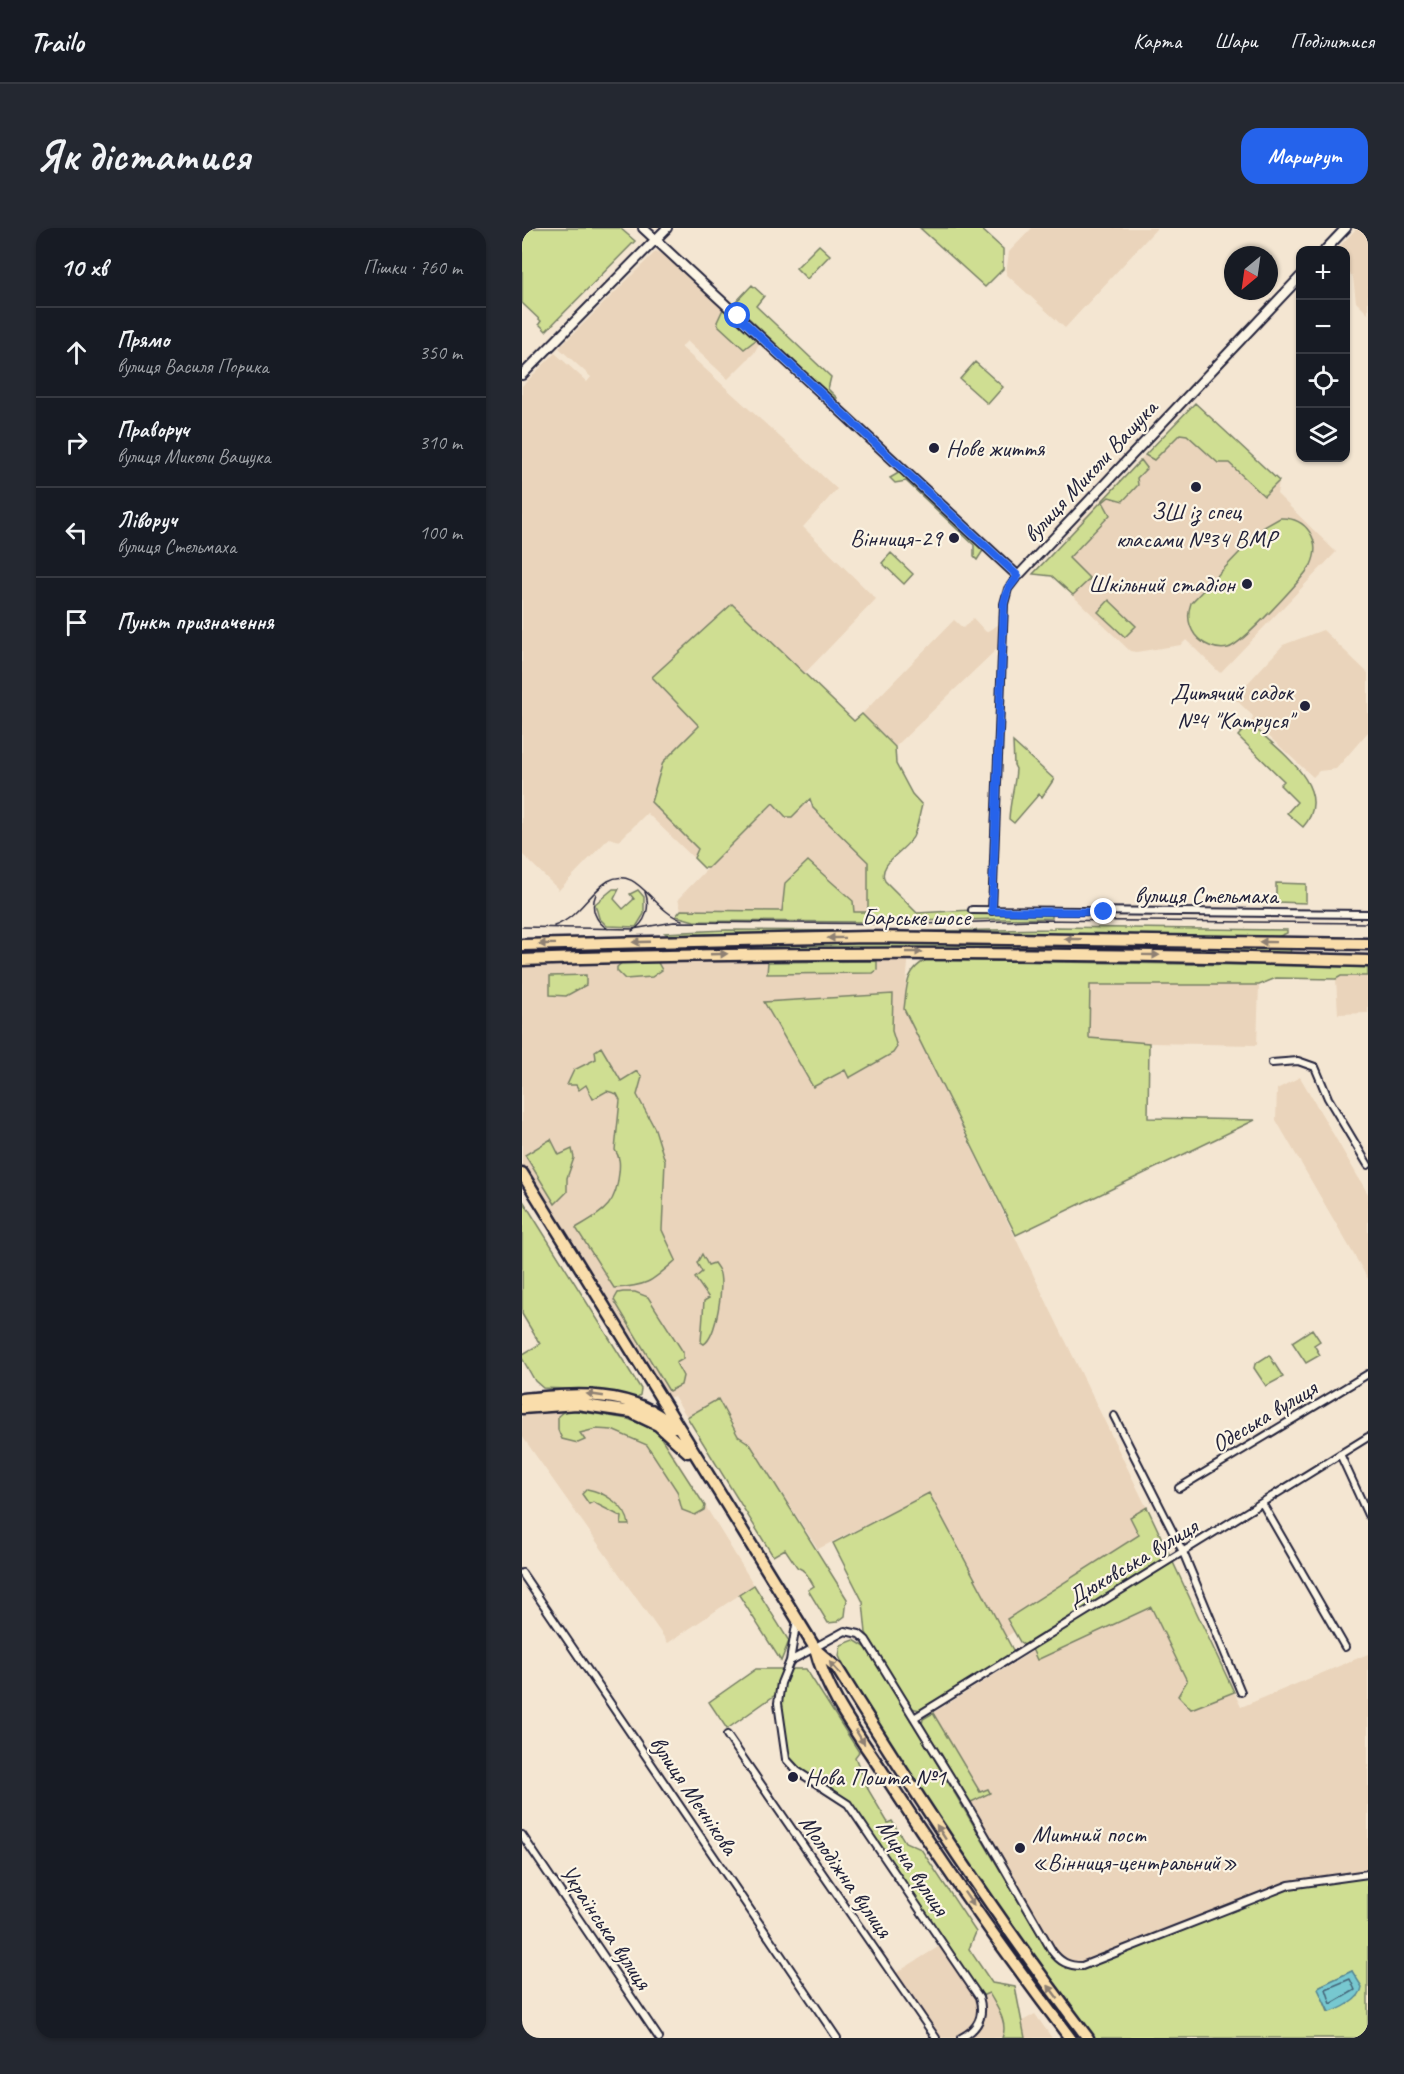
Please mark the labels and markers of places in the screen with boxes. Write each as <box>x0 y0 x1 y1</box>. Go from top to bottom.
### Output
place label: Нове життя <box>946 433 1046 463</box>
marker: Нове життя <box>927 441 941 455</box>
marker: ЗШ із спец класами №34 ВМР <box>1189 480 1203 494</box>
place label: ЗШ із спец класами №34 ВМР <box>1116 496 1280 554</box>
place label: Вінниця-29 <box>850 523 944 553</box>
marker: Вінниця-29 <box>947 531 961 545</box>
place label: Шкільний стадіон <box>1088 569 1237 599</box>
marker: Шкільний стадіон <box>1240 577 1254 591</box>
place label: Дитячий садок №4 "Катруся" <box>1171 677 1298 735</box>
marker: Дитячий садок №4 "Катруся" <box>1298 699 1312 713</box>
place label: Нова Пошта №1 <box>805 1762 947 1792</box>
marker: Нова Пошта №1 <box>786 1770 800 1784</box>
place label: Митний пост «Вінниця-центральний» <box>1032 1819 1237 1877</box>
marker: Митний пост «Вінниця-центральний» <box>1013 1841 1027 1855</box>

